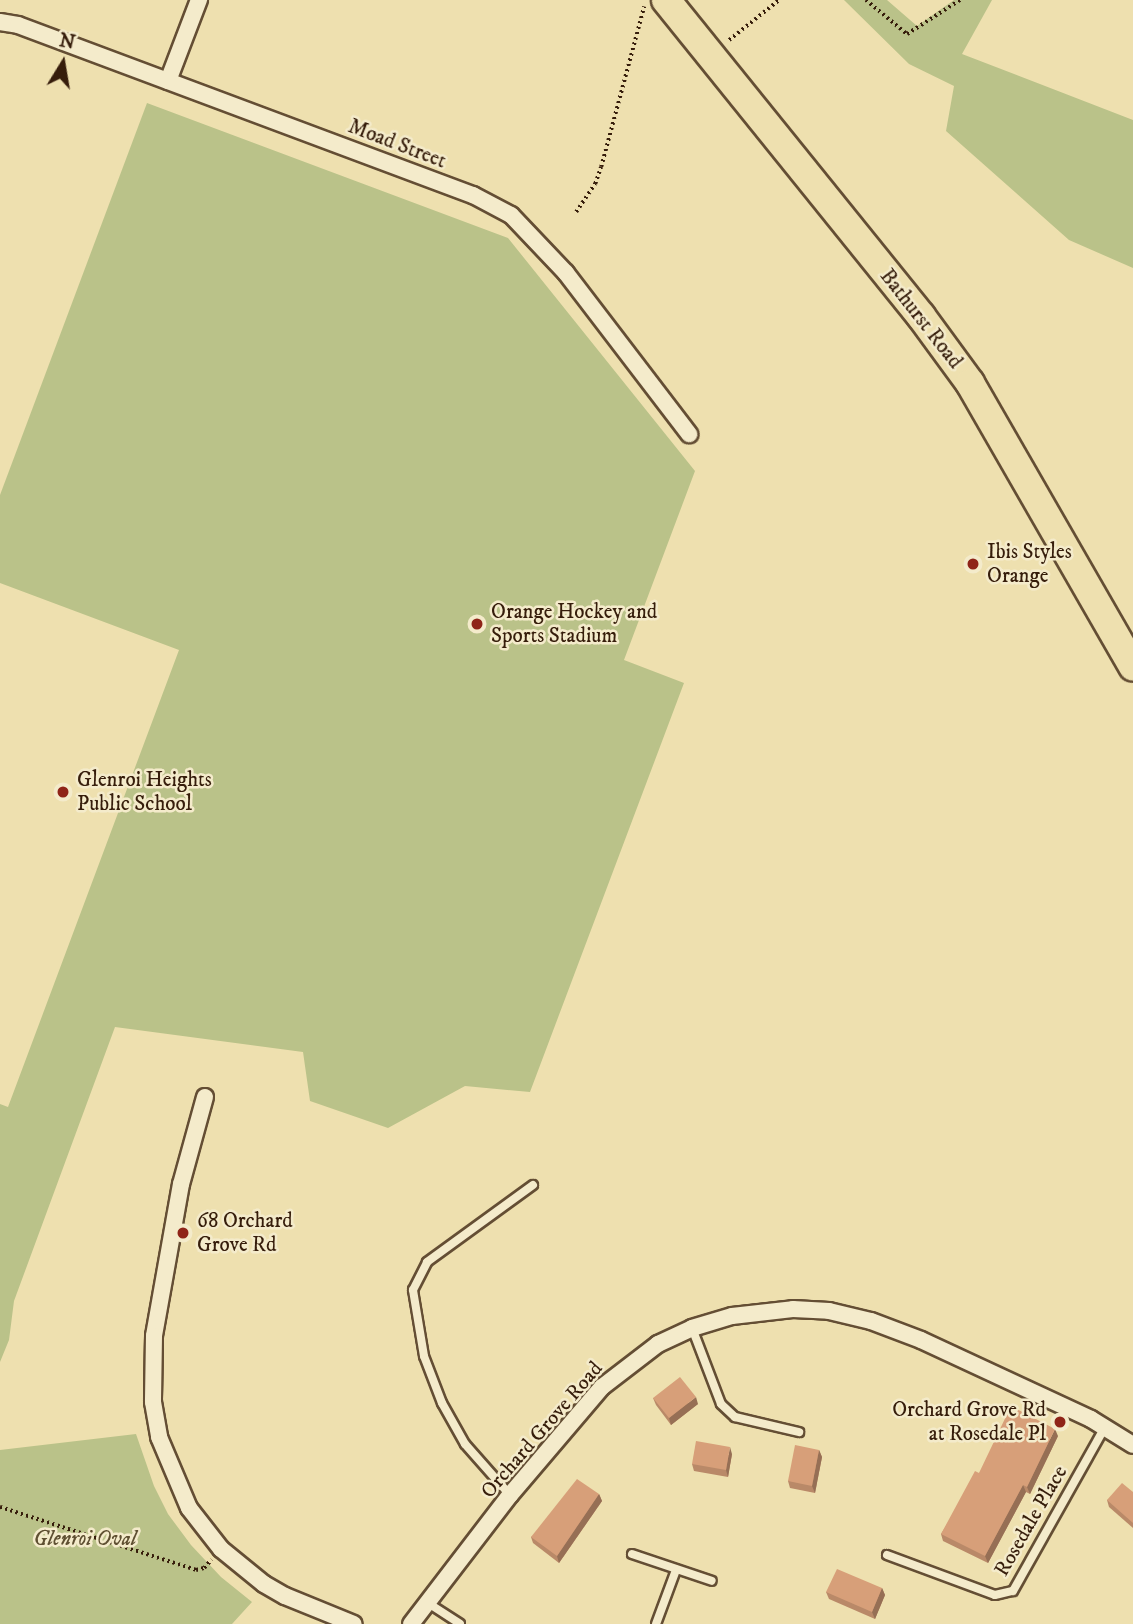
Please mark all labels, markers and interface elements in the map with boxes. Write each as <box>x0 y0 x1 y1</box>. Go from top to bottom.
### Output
north arrow <box>28 28 98 98</box>
text: N <box>57 29 77 55</box>
street label: Moad Street <box>345 114 449 174</box>
street label: Bathurst Road <box>874 264 968 374</box>
place label: Ibis Styles Orange <box>987 539 1072 589</box>
marker: Ibis Styles Orange <box>965 556 981 572</box>
place label: Orange Hockey and Sports Stadium <box>491 599 657 649</box>
marker: Orange Hockey and Sports Stadium <box>469 616 485 632</box>
place label: Glenroi Heights Public School <box>77 767 212 817</box>
marker: Glenroi Heights Public School <box>55 784 71 800</box>
place label: 68 Orchard Grove Rd <box>197 1208 293 1258</box>
marker: 68 Orchard Grove Rd <box>175 1225 191 1241</box>
street label: Orchard Grove Road <box>476 1356 608 1504</box>
place label: Orchard Grove Rd at Rosedale Pl <box>892 1397 1046 1447</box>
marker: Orchard Grove Rd at Rosedale Pl <box>1052 1414 1068 1430</box>
street label: Rosedale Place <box>989 1461 1073 1581</box>
park label: Glenroi Oval <box>34 1526 136 1552</box>

